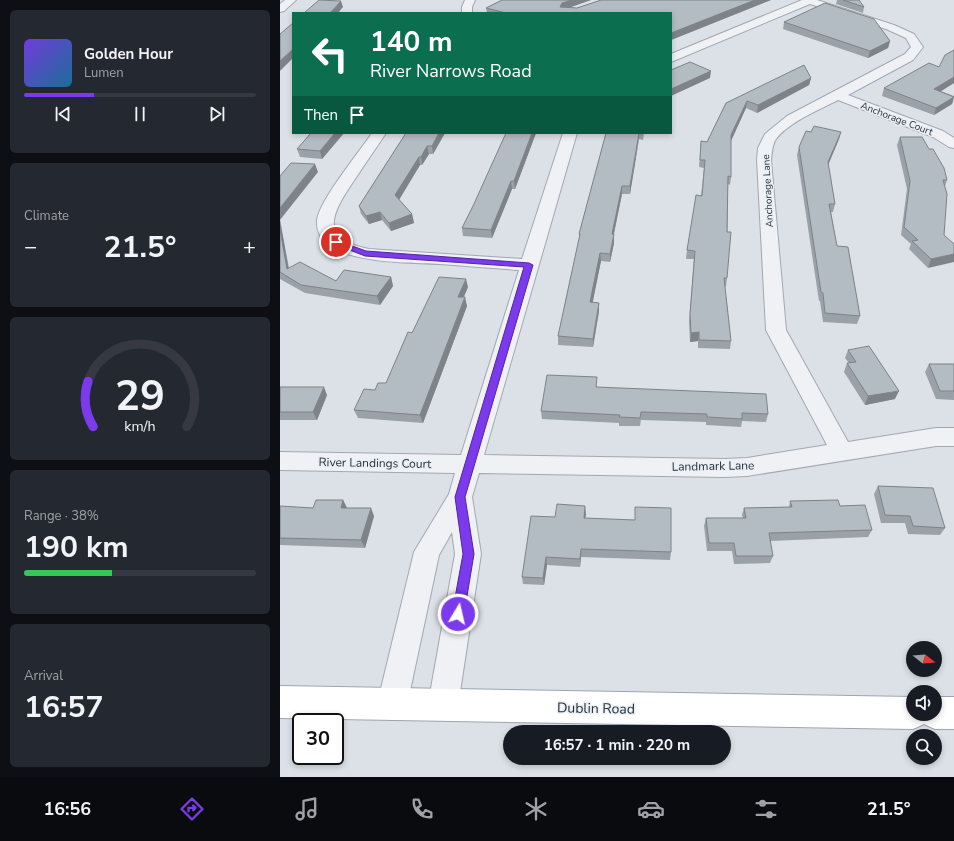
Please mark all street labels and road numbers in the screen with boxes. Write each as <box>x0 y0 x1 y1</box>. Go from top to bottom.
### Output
street label: Anchorage Court <box>859 99 935 139</box>
street label: Anchorage Lane <box>759 154 777 228</box>
street label: River Landings Court <box>319 454 432 472</box>
street label: Landmark Lane <box>671 457 755 475</box>
street label: Dublin Road <box>557 698 635 719</box>

